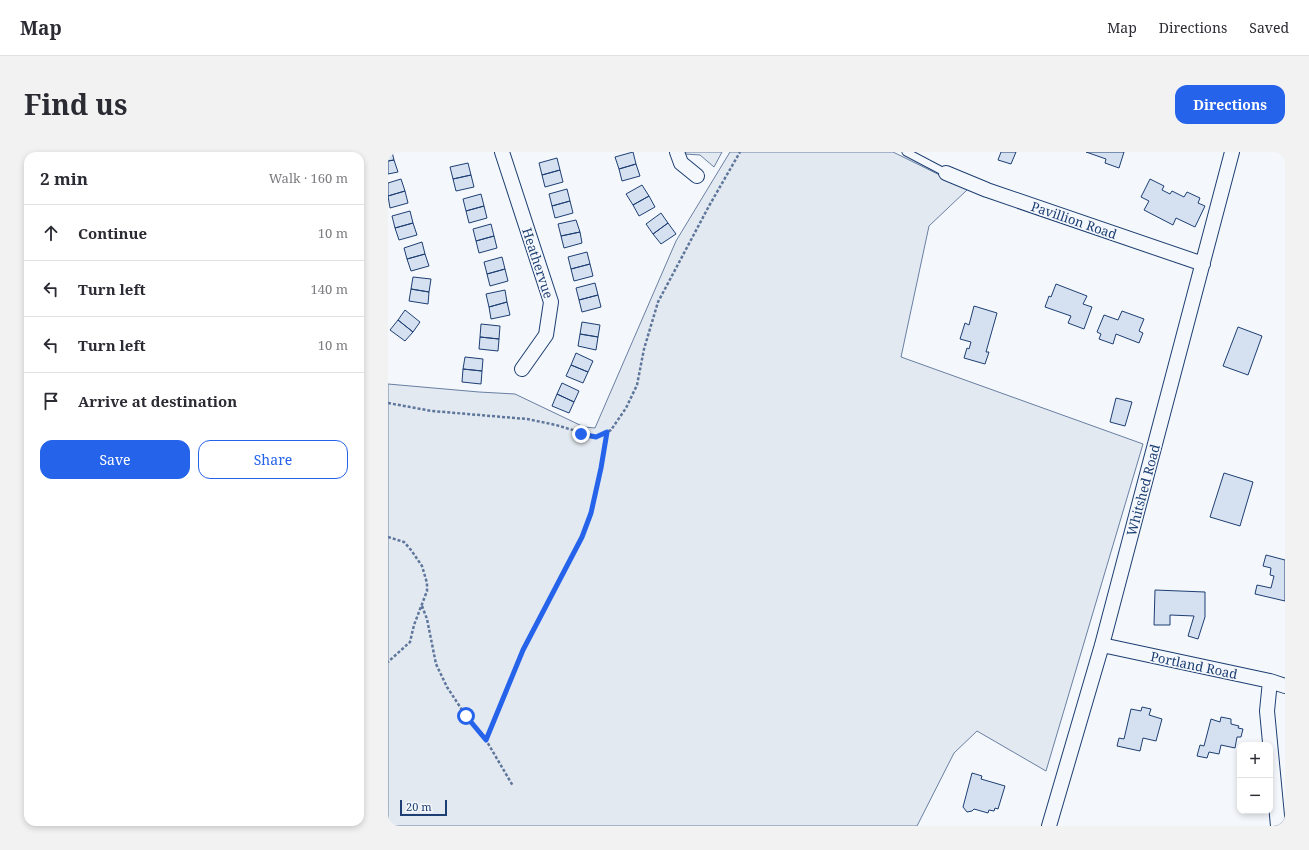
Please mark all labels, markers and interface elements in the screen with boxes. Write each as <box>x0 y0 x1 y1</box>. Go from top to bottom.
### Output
text: Map <box>20 15 62 41</box>
text: Map <box>1107 18 1137 37</box>
text: Directions <box>1159 18 1227 37</box>
text: Saved <box>1249 18 1289 37</box>
text: Find us <box>24 85 128 123</box>
button: Directions <box>1175 85 1285 124</box>
text: 2 min <box>40 167 88 190</box>
text: Walk · 160 m <box>269 169 348 187</box>
street label: Pavillion Road <box>1029 197 1119 243</box>
icon: ahead <box>40 222 62 244</box>
text: Continue <box>78 223 147 243</box>
text: 10 m <box>318 224 348 242</box>
street label: Heathervue <box>518 225 558 301</box>
icon: left <box>40 278 62 300</box>
text: Turn left <box>78 279 146 299</box>
text: 140 m <box>311 280 348 298</box>
icon: left <box>40 334 62 356</box>
text: Turn left <box>78 335 146 355</box>
text: 10 m <box>318 336 348 354</box>
icon: arrive <box>40 390 62 412</box>
text: Arrive at destination <box>78 391 237 411</box>
route end <box>572 425 590 443</box>
button: Save <box>40 440 190 479</box>
button: Share <box>198 440 348 479</box>
street label: Whitshed Road <box>1122 442 1164 538</box>
street label: Portland Road <box>1149 647 1239 683</box>
route start <box>457 707 475 725</box>
map controls <box>1237 742 1273 814</box>
button: + <box>1237 742 1273 778</box>
button: − <box>1237 778 1273 814</box>
scale bar <box>400 798 447 817</box>
text: 20 m <box>406 799 432 814</box>

